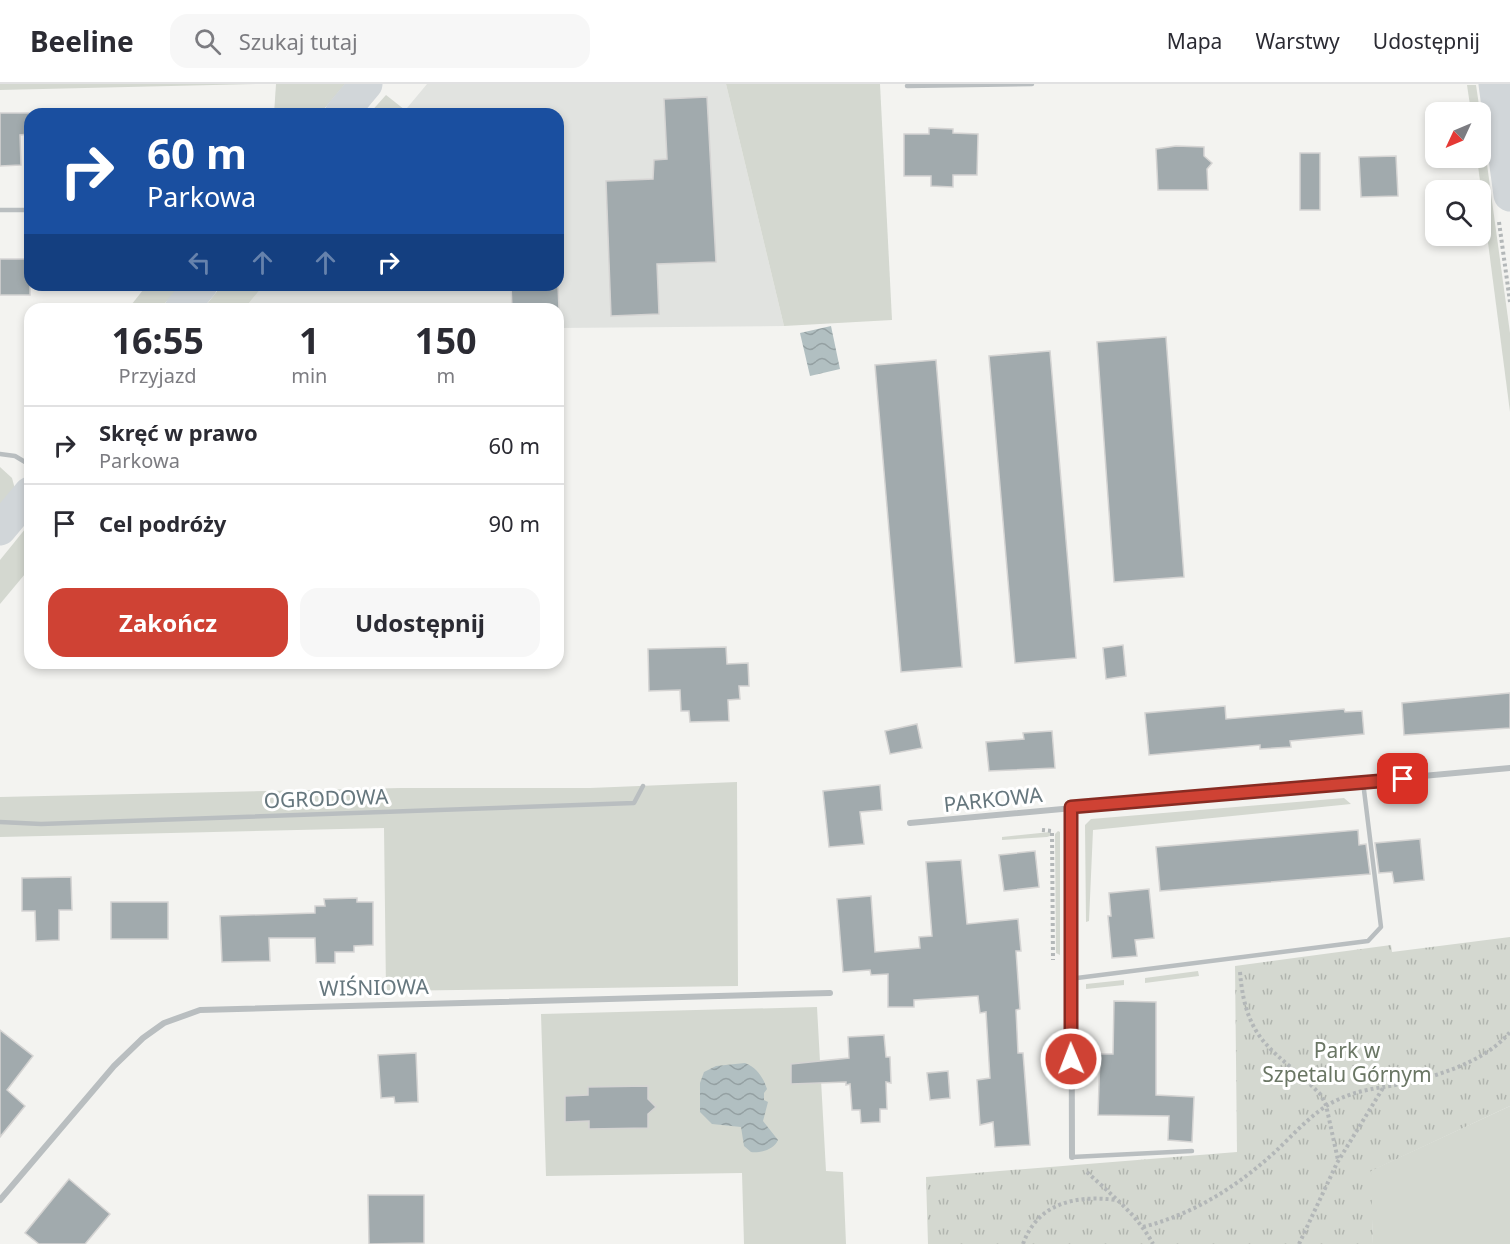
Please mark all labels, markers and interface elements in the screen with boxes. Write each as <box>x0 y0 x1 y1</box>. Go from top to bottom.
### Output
search box <box>170 14 590 68</box>
text: Beeline <box>30 22 134 60</box>
icon: search <box>191 25 224 58</box>
text: Szukaj tutaj <box>239 26 358 56</box>
text: Mapa <box>1167 27 1222 55</box>
text: Warstwy <box>1255 27 1340 55</box>
text: Udostępnij <box>1373 27 1480 55</box>
north arrow <box>1425 102 1491 168</box>
map controls <box>1425 102 1491 246</box>
text: 60 m <box>147 124 247 181</box>
icon: right <box>48 132 126 210</box>
text: Parkowa <box>147 178 256 215</box>
button: search <box>1425 180 1491 246</box>
icon: left <box>183 246 216 279</box>
icon: ahead <box>246 246 279 279</box>
icon: ahead <box>309 246 342 279</box>
icon: right <box>372 246 405 279</box>
text: 16:55 <box>111 316 204 365</box>
text: 1 <box>299 316 320 365</box>
text: 150 <box>415 316 477 365</box>
text: Przyjazd <box>119 362 197 389</box>
text: min <box>291 362 327 389</box>
text: m <box>436 362 455 389</box>
text: Skręć w prawo <box>99 417 258 447</box>
icon: right <box>48 429 81 462</box>
text: 60 m <box>489 430 540 460</box>
text: Parkowa <box>99 447 180 474</box>
icon: arrive <box>48 507 81 540</box>
text: Cel podróży <box>99 508 226 538</box>
text: 90 m <box>489 508 540 538</box>
button: Zakończ <box>48 588 288 657</box>
button: Udostępnij <box>300 588 540 657</box>
pin <box>1377 753 1428 804</box>
icon: arrive <box>1386 762 1419 795</box>
street label: PARKOWA <box>942 780 1044 818</box>
street label: OGRODOWA <box>263 782 389 814</box>
street label: WIŚNIOWA <box>319 972 430 1002</box>
position arrow <box>1039 1027 1103 1091</box>
park label: Park w Szpetalu Górnym <box>1262 1036 1432 1088</box>

